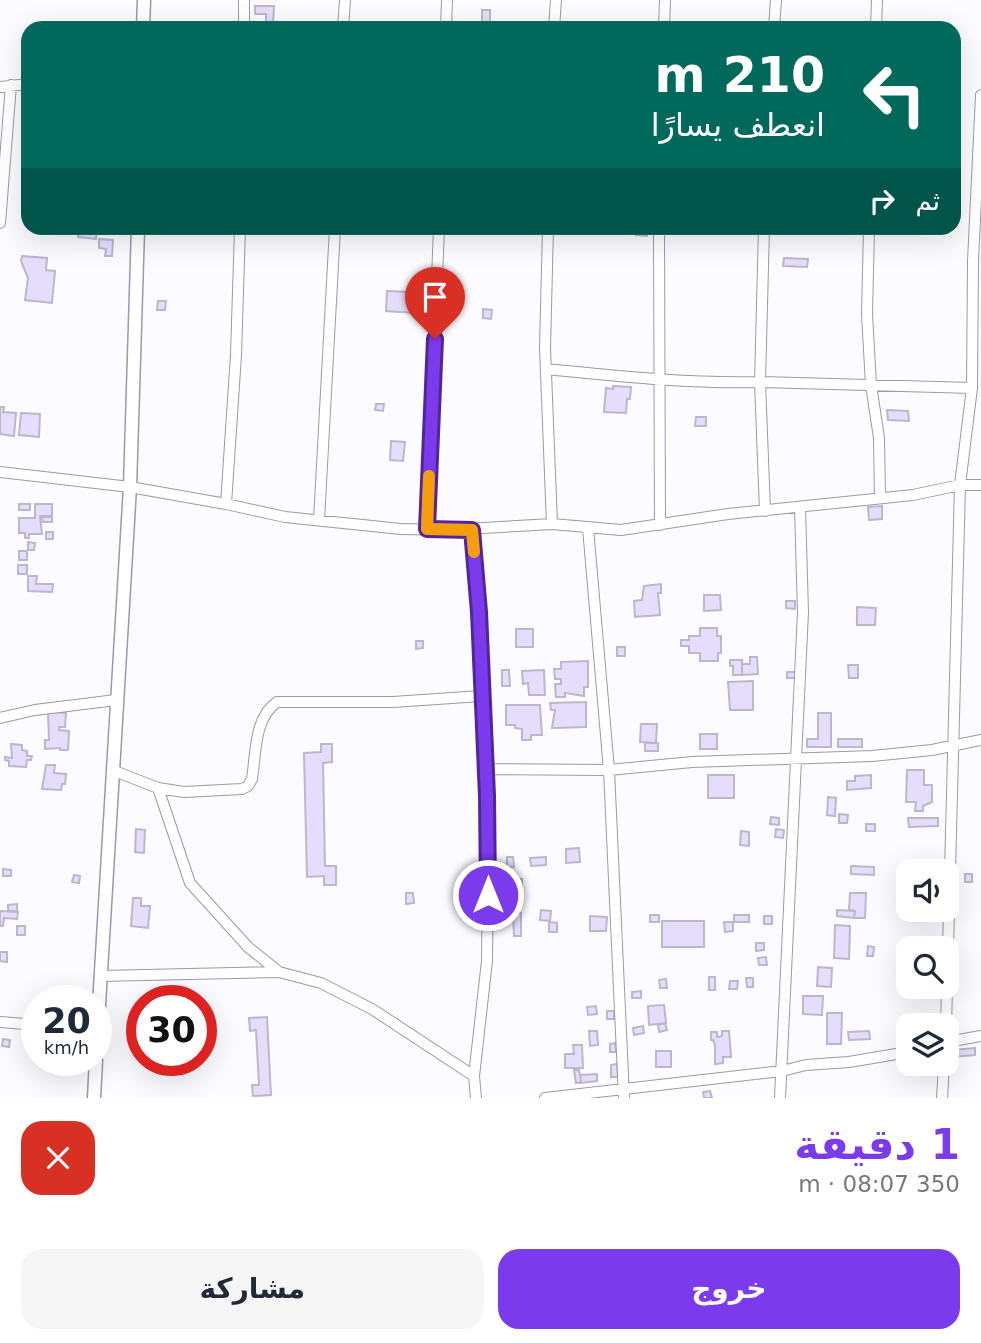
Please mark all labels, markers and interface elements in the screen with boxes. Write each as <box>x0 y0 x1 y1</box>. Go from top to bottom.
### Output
text: 210 m <box>655 47 825 104</box>
icon: left <box>849 49 940 140</box>
text: انعطف يسارًا <box>651 106 825 144</box>
icon: right <box>863 182 901 220</box>
text: ثم <box>915 186 940 216</box>
pin <box>405 267 465 339</box>
icon: arrive <box>416 278 454 316</box>
position arrow <box>451 858 525 932</box>
map controls <box>896 859 959 1076</box>
button: sound <box>896 859 959 922</box>
button: search <box>896 936 959 999</box>
speed limit sign: 30 <box>126 985 217 1076</box>
text: 20 <box>42 1001 91 1041</box>
button: layers <box>896 1013 959 1076</box>
text: km/h <box>44 1037 89 1058</box>
text: 1 دقيقة <box>794 1120 960 1169</box>
button: close <box>21 1121 95 1195</box>
text: 350 m · 08:07 <box>798 1171 960 1197</box>
button: مشاركة <box>21 1249 484 1329</box>
button: خروج <box>498 1249 960 1329</box>

